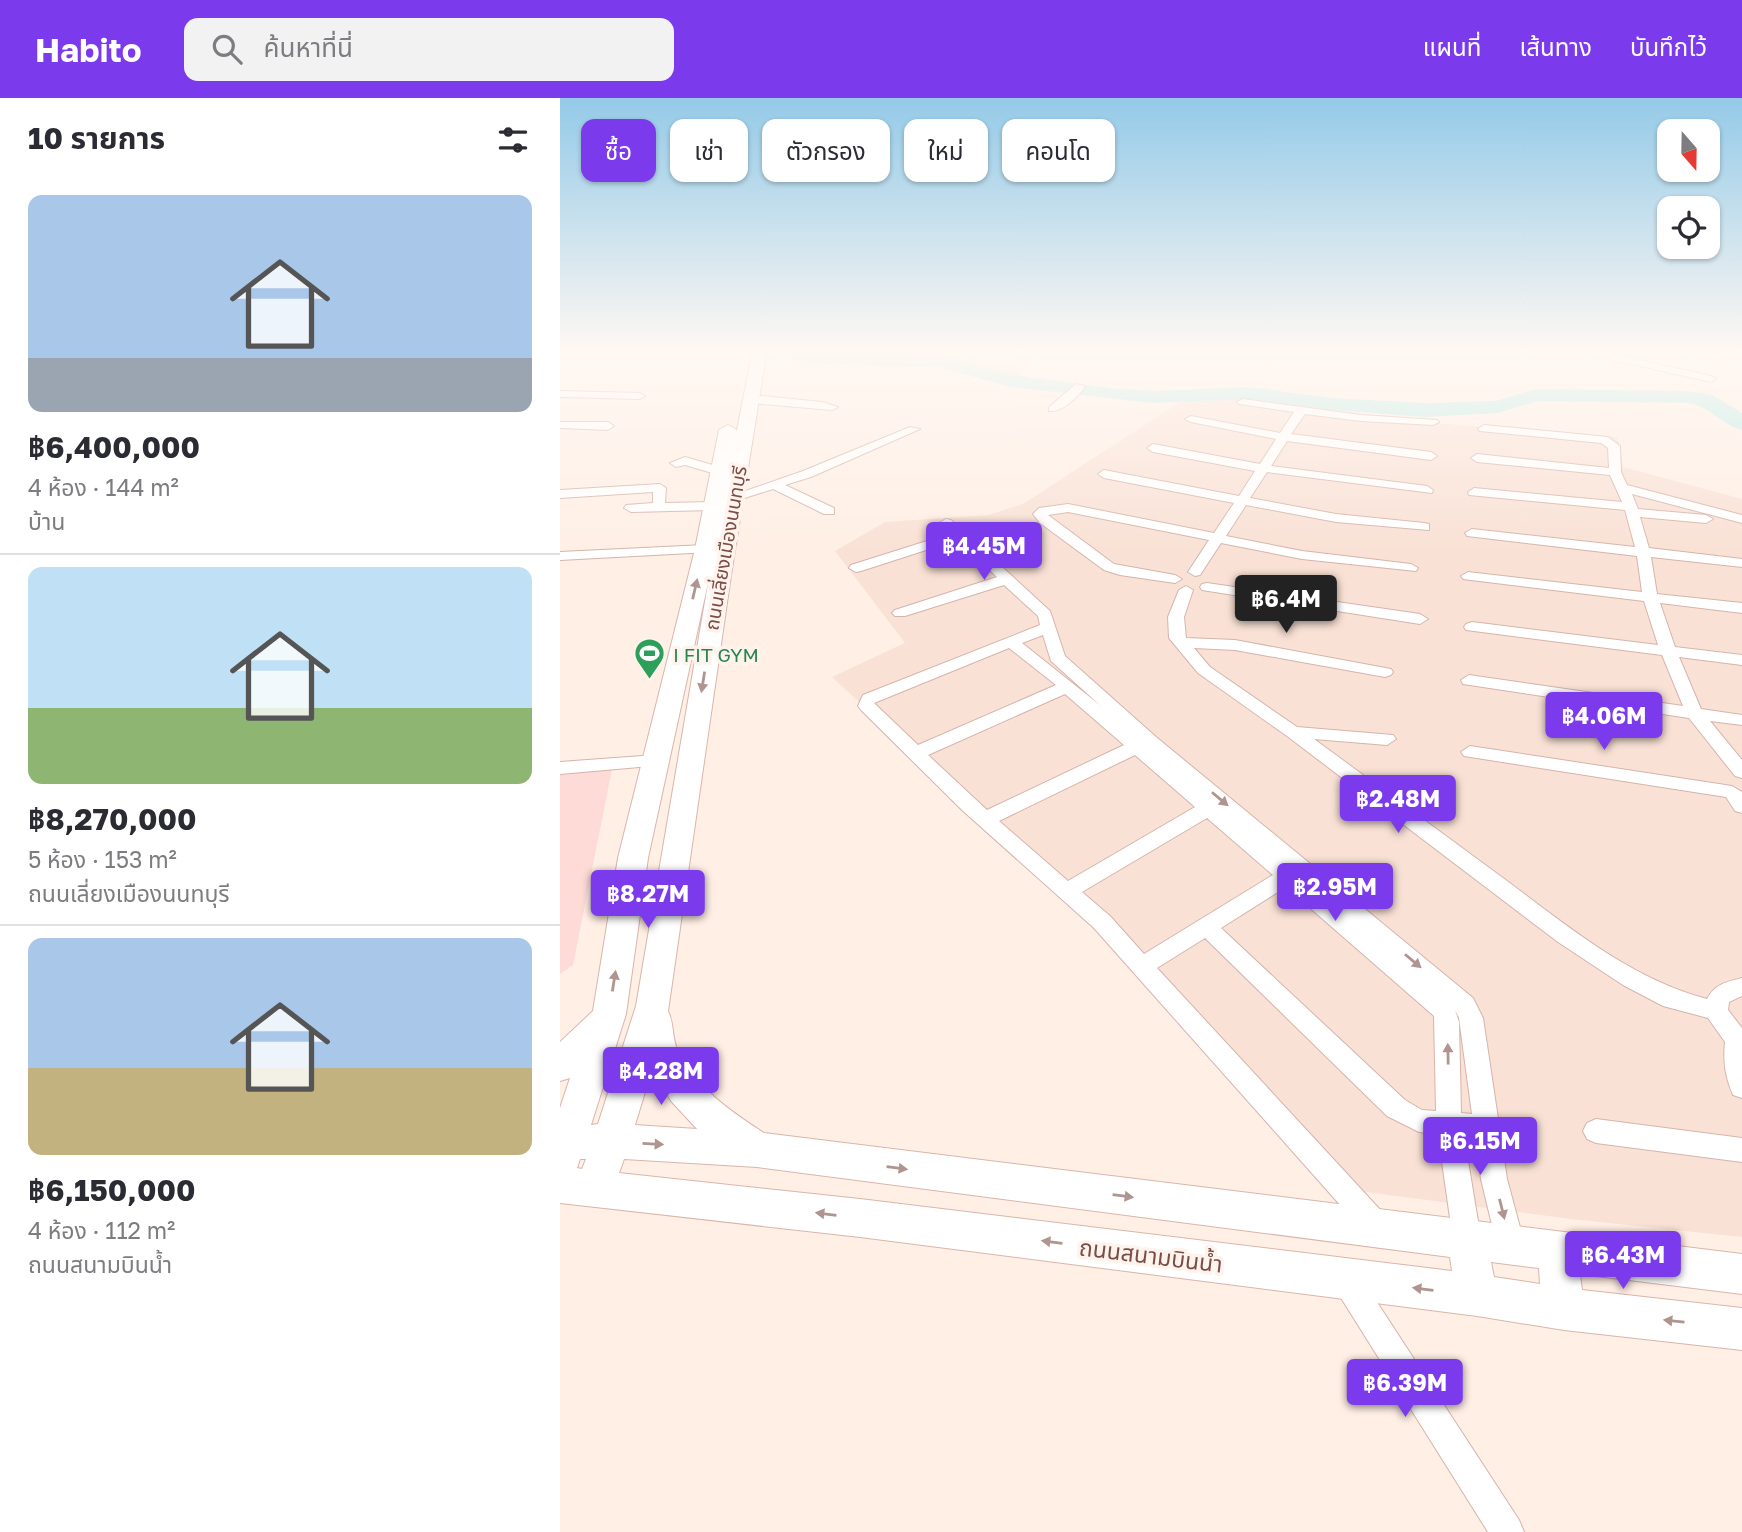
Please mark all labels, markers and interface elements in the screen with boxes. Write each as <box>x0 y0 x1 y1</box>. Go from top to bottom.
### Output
search box <box>184 18 674 81</box>
text: Habito <box>35 30 142 69</box>
icon: search <box>208 30 246 68</box>
text: ค้นหาที่นี่ <box>264 32 353 63</box>
text: แผนที่ <box>1423 32 1481 61</box>
text: เส้นทาง <box>1519 32 1592 61</box>
text: บันทึกไว้ <box>1630 32 1707 61</box>
chip: ซื้อ <box>581 119 656 182</box>
chip: เช่า <box>670 119 748 182</box>
chip: ตัวกรอง <box>762 119 890 182</box>
chip: ใหม่ <box>904 119 988 182</box>
chip: คอนโด <box>1002 119 1115 182</box>
north arrow <box>1657 119 1720 182</box>
map controls <box>1657 119 1720 259</box>
text: 10 รายการ <box>28 120 165 156</box>
icon: filters <box>494 121 532 159</box>
button: locate <box>1657 196 1720 259</box>
icon: home <box>217 241 343 367</box>
text: ฿6,400,000 <box>28 429 200 465</box>
street label: ถนนเลี่ยงเมืองนนทบุรี <box>698 464 752 632</box>
text: 4 ห้อง · 144 m² <box>28 473 179 501</box>
text: บ้าน <box>28 507 65 535</box>
pin: ฿4.45M <box>927 522 1041 582</box>
text: ฿4.45M <box>942 531 1026 559</box>
pin: ฿6.4M <box>1237 575 1335 635</box>
one-way arrow <box>690 578 701 600</box>
text: ฿6.4M <box>1251 584 1321 612</box>
icon: home <box>217 613 343 739</box>
sports icon: I FIT GYM <box>633 637 667 681</box>
place label: I FIT GYM <box>673 643 759 666</box>
one-way arrow <box>697 671 708 693</box>
pin: ฿4.06M <box>1547 692 1661 752</box>
text: ฿4.06M <box>1561 701 1647 729</box>
pin: ฿2.48M <box>1341 776 1455 835</box>
text: ฿2.48M <box>1356 784 1440 812</box>
one-way arrow <box>1211 791 1228 806</box>
text: ฿8,270,000 <box>28 801 196 837</box>
text: 5 ห้อง · 153 m² <box>28 845 177 873</box>
pin: ฿2.95M <box>1278 864 1392 923</box>
pin: ฿8.27M <box>591 870 705 930</box>
text: ฿2.95M <box>1293 872 1377 900</box>
text: ถนนเลี่ยงเมืองนนทบุรี <box>28 879 230 907</box>
text: ฿8.27M <box>607 879 689 907</box>
one-way arrow <box>1404 953 1422 968</box>
one-way arrow <box>609 970 620 992</box>
icon: home <box>217 984 343 1110</box>
one-way arrow <box>1442 1043 1453 1065</box>
pin: ฿4.28M <box>604 1048 718 1107</box>
text: ฿4.28M <box>619 1056 703 1084</box>
pin: ฿6.15M <box>1423 1118 1537 1177</box>
text: ฿6.15M <box>1439 1126 1521 1154</box>
one-way arrow <box>642 1138 664 1149</box>
one-way arrow <box>887 1162 909 1173</box>
text: ฿6,150,000 <box>28 1172 195 1208</box>
one-way arrow <box>1112 1191 1134 1202</box>
one-way arrow <box>1497 1199 1508 1221</box>
one-way arrow <box>815 1208 837 1219</box>
text: 4 ห้อง · 112 m² <box>28 1216 175 1244</box>
street label: ถนนสนามบินน้ำ <box>1078 1231 1224 1278</box>
pin: ฿6.43M <box>1566 1232 1680 1291</box>
one-way arrow <box>1041 1237 1063 1248</box>
text: ฿6.43M <box>1581 1240 1665 1268</box>
text: ถนนสนามบินน้ำ <box>28 1250 172 1278</box>
one-way arrow <box>1412 1283 1434 1294</box>
one-way arrow <box>1663 1316 1685 1327</box>
pin: ฿6.39M <box>1348 1360 1462 1419</box>
text: ฿6.39M <box>1363 1368 1447 1396</box>

